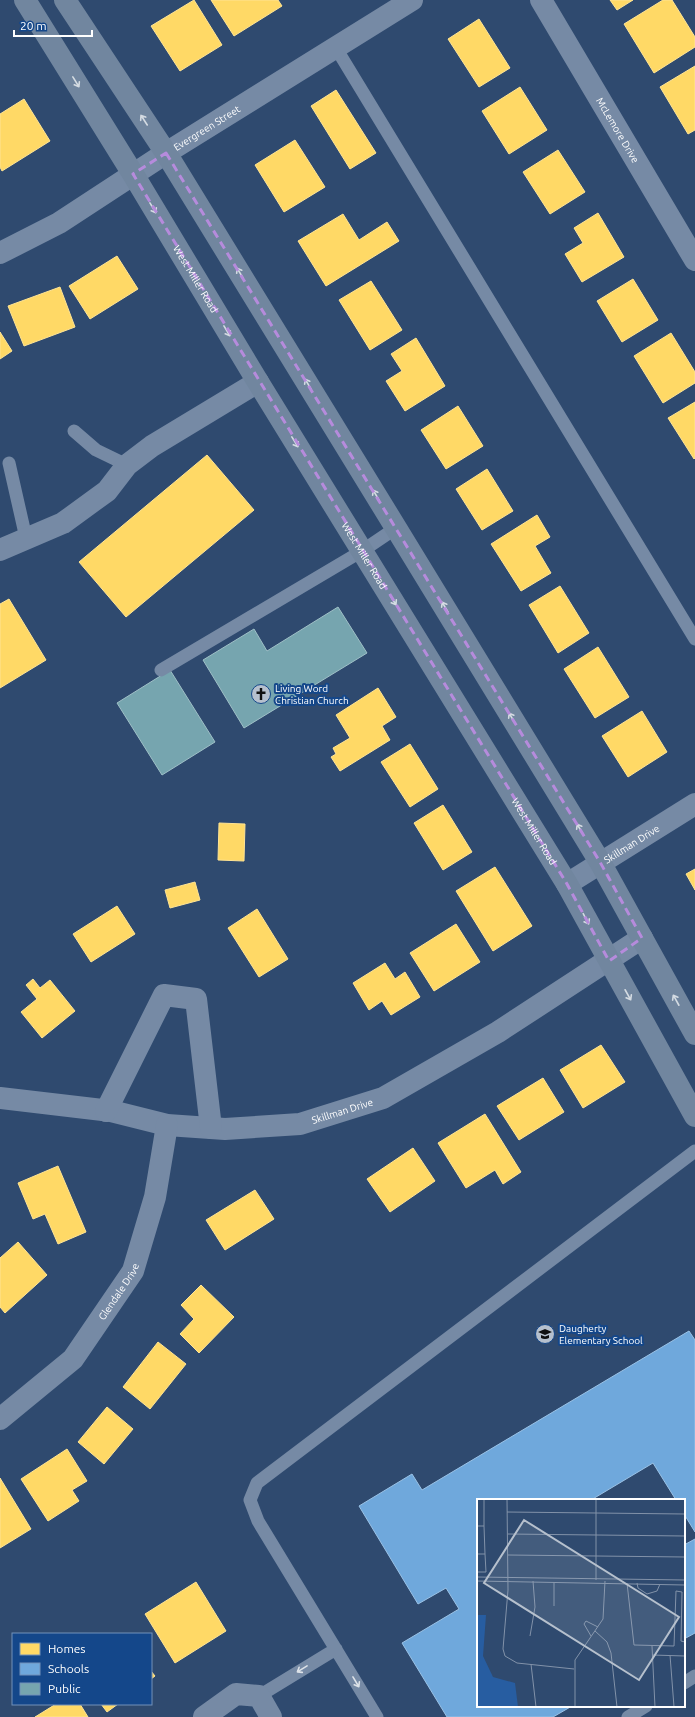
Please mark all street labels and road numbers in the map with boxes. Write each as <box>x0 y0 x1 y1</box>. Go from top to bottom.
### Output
street label: McLemore Drive <box>594 95 641 164</box>
street label: Evergreen Street <box>171 103 242 152</box>
street label: West Miller Road <box>172 243 220 314</box>
street label: West Miller Road <box>340 520 389 591</box>
street label: West Miller Road <box>510 796 559 867</box>
street label: Skillman Drive <box>602 822 661 865</box>
street label: Skillman Drive <box>310 1096 374 1126</box>
street label: Glendale Drive <box>96 1262 141 1322</box>

